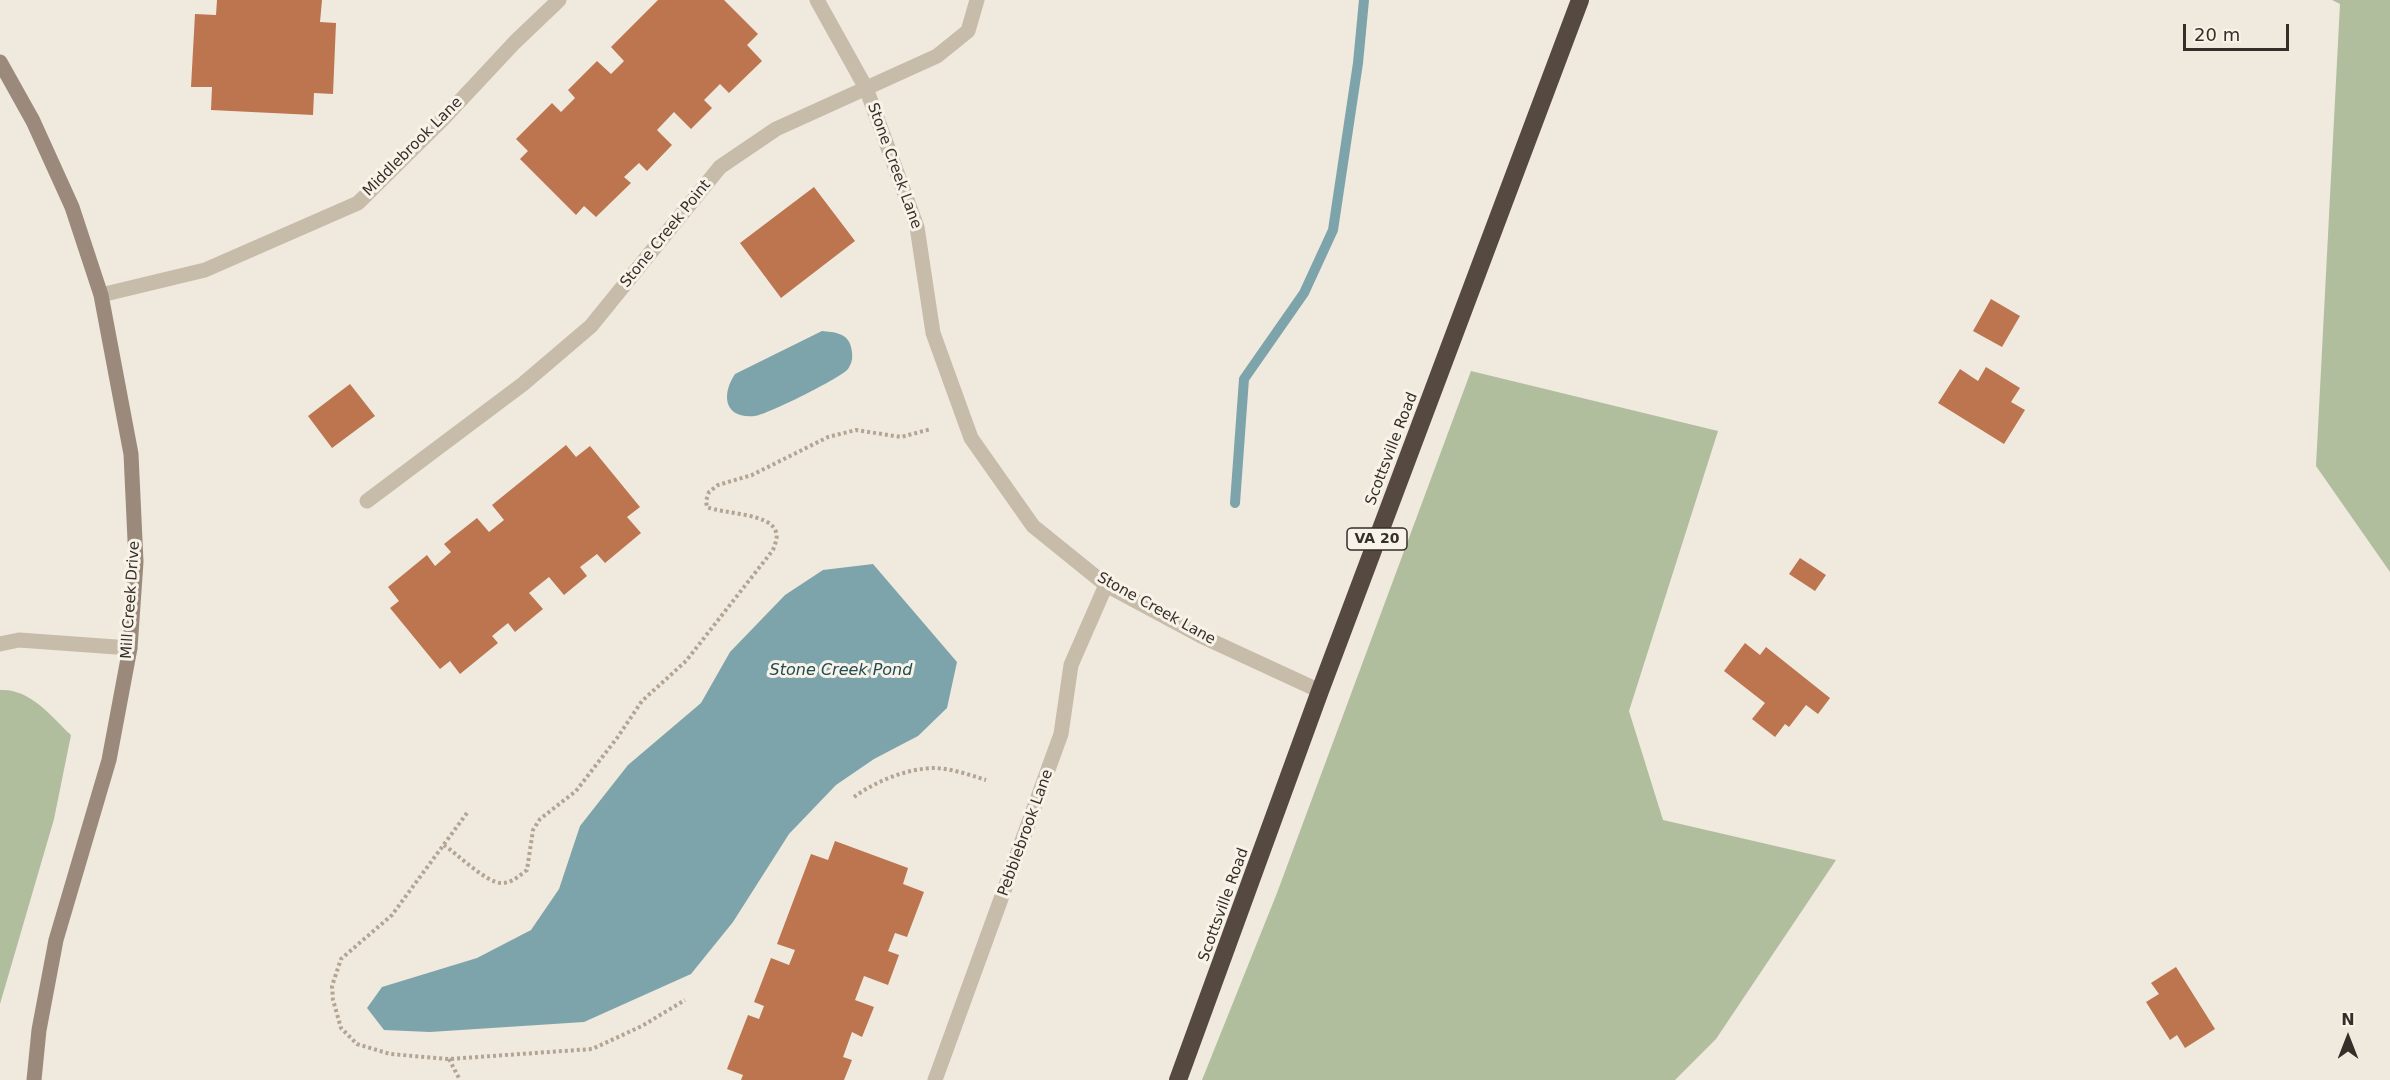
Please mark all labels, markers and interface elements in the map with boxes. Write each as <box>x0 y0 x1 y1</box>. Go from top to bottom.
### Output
scale bar <box>2186 12 2292 50</box>
text: 20 m <box>2194 24 2240 45</box>
street label: Middlebrook Lane <box>360 94 466 200</box>
street label: Stone Creek Lane <box>863 101 925 231</box>
street label: Stone Creek Point <box>617 176 715 292</box>
street label: Scottsville Road <box>1362 390 1422 508</box>
road number: VA 20 <box>1347 528 1407 550</box>
street label: Mill Creek Drive <box>118 540 144 660</box>
street label: Stone Creek Lane <box>1094 569 1218 649</box>
water label: Stone Creek Pond <box>770 661 912 681</box>
street label: Pebblebrook Lane <box>995 767 1057 899</box>
street label: Scottsville Road <box>1195 846 1253 964</box>
north arrow <box>2318 1008 2378 1068</box>
text: N <box>2341 1010 2355 1029</box>

